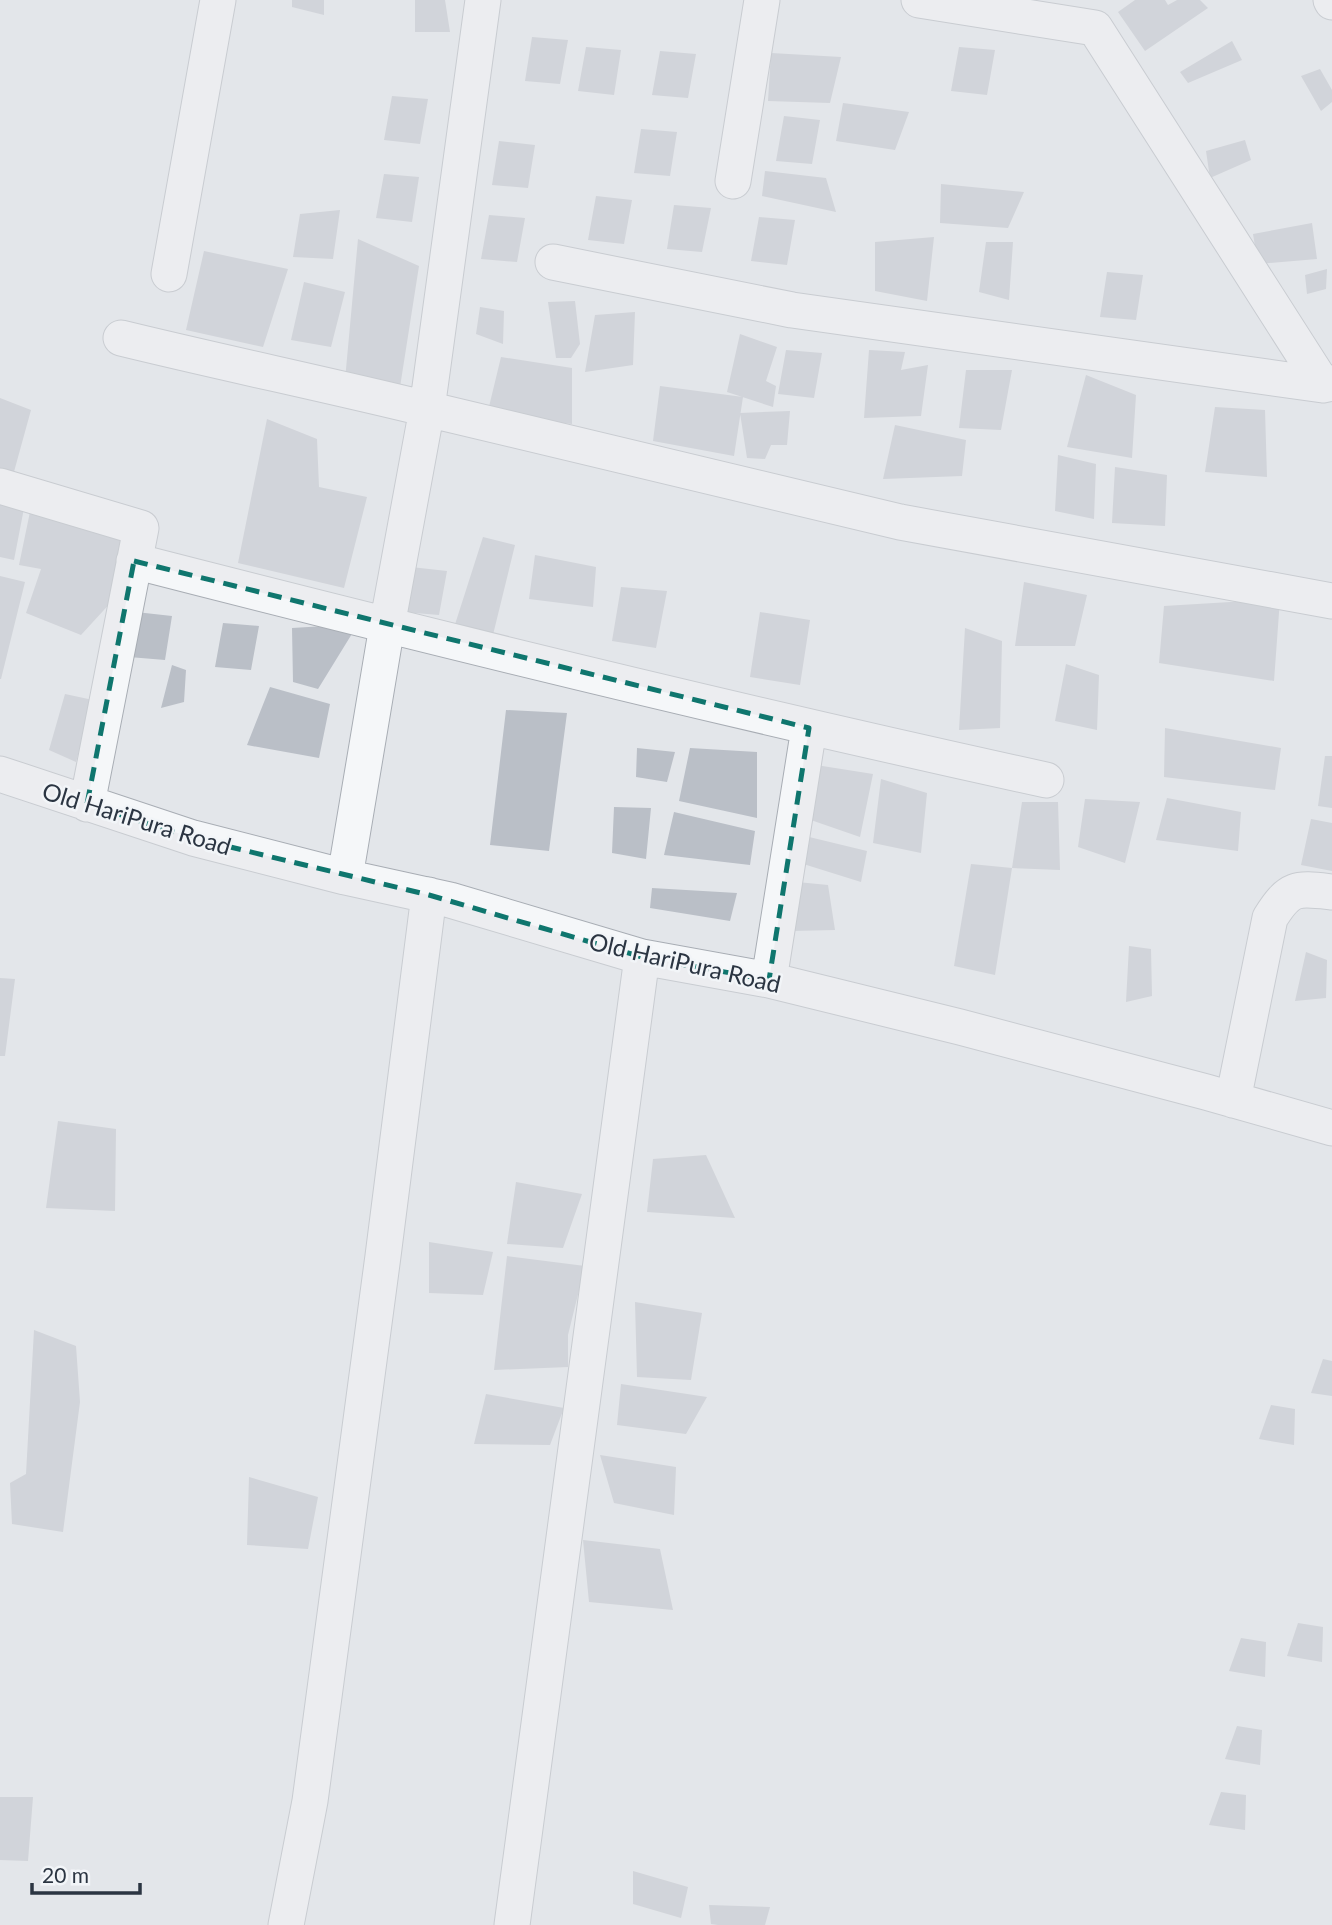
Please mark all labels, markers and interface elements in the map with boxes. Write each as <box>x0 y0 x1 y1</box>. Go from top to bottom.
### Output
street label: Old HariPura Road <box>39 775 235 861</box>
street label: Old HariPura Road <box>586 926 784 998</box>
scale bar <box>32 1852 140 1896</box>
text: 20 m <box>42 1862 89 1887</box>

